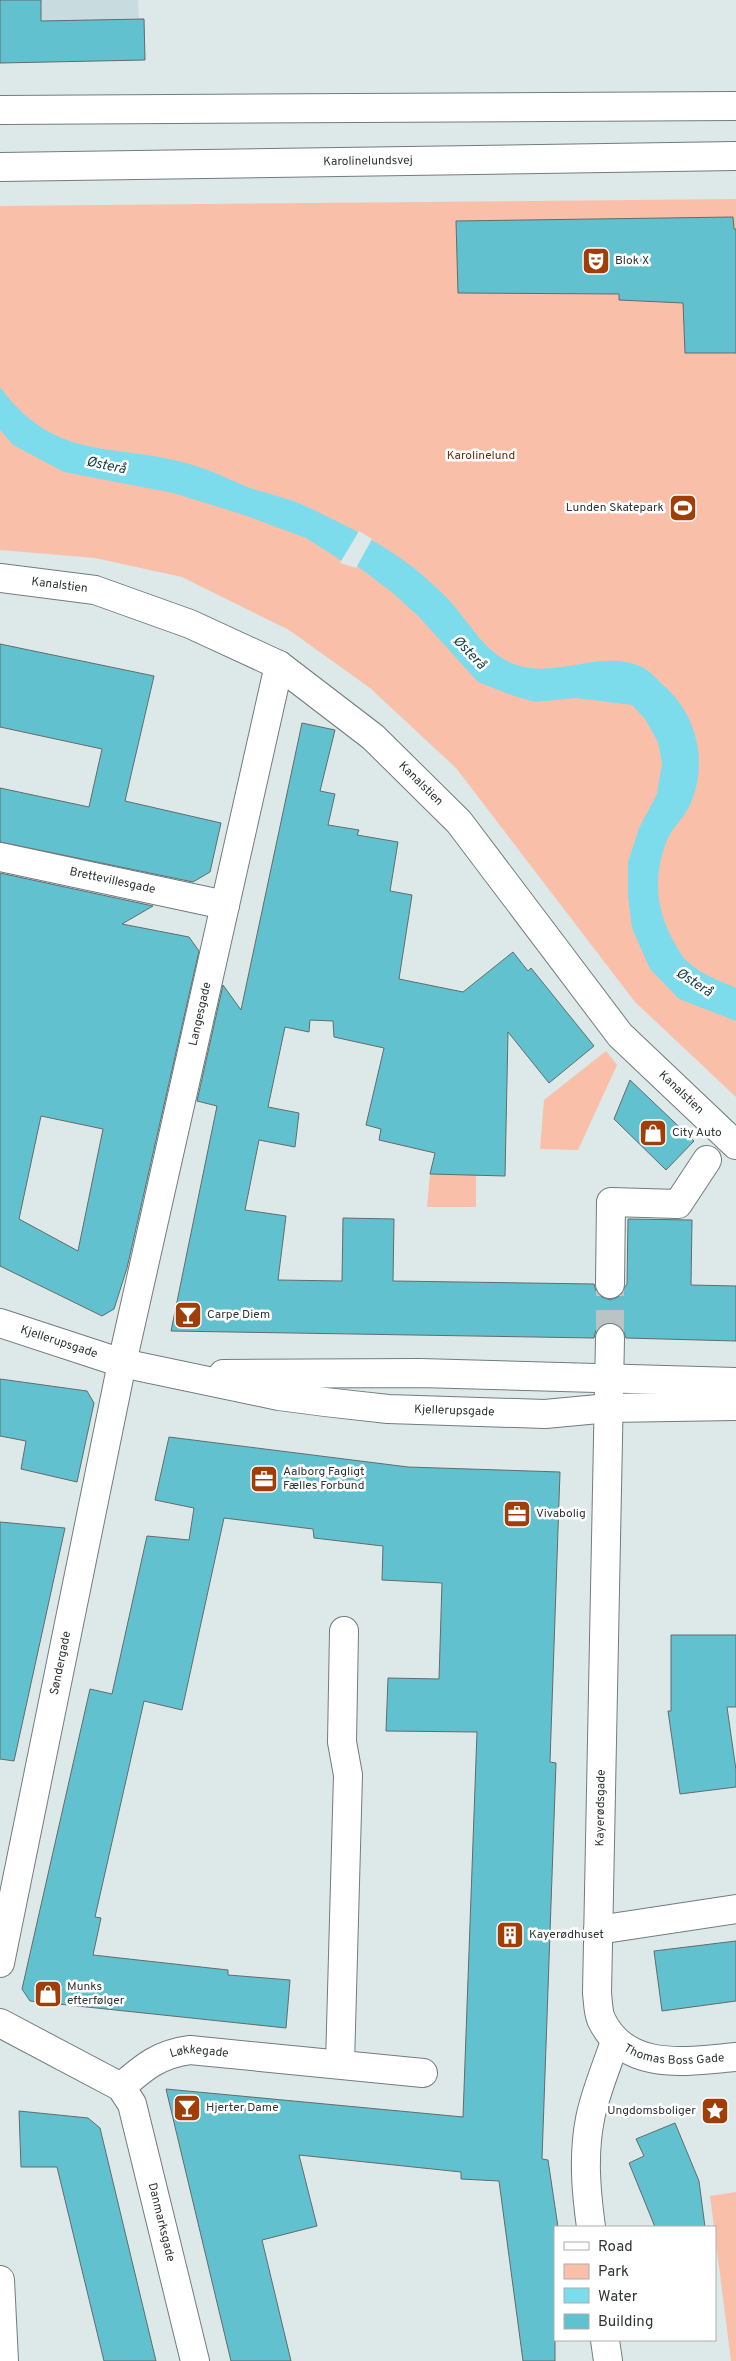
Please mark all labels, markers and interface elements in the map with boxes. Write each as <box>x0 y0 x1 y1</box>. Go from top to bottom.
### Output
street label: Karolinelundsvej <box>323 153 413 170</box>
theatre icon: Blok X <box>581 246 611 276</box>
place label: Blok X <box>615 253 649 269</box>
park label: Karolinelund <box>447 448 515 464</box>
water label: Østerå <box>85 454 128 479</box>
sports icon: Lunden Skatepark <box>668 493 698 523</box>
place label: Lunden Skatepark <box>566 500 664 516</box>
street label: Kanalstien <box>30 574 89 597</box>
water label: Østerå <box>449 633 490 674</box>
street label: Kanalstien <box>395 758 446 810</box>
street label: Brettevillesgade <box>68 864 157 898</box>
water label: Østerå <box>673 965 716 1001</box>
street label: Langesgade <box>186 980 215 1048</box>
street label: Kanalstien <box>655 1067 707 1118</box>
shop icon: City Auto <box>638 1118 668 1148</box>
place label: City Auto <box>672 1125 722 1141</box>
bar icon: Carpe Diem <box>173 1300 203 1330</box>
place label: Carpe Diem <box>207 1307 270 1323</box>
street label: Kjellerupsgade <box>18 1322 100 1362</box>
street label: Kjellerupsgade <box>414 1402 495 1420</box>
office icon: Aalborg Fagligt Fælles Forbund <box>249 1464 279 1494</box>
place label: Aalborg Fagligt Fælles Forbund <box>283 1464 365 1494</box>
office icon: Vivabolig <box>502 1499 532 1529</box>
place label: Vivabolig <box>536 1506 586 1522</box>
street label: Søndergade <box>47 1630 75 1696</box>
street label: Kayerødsgade <box>592 1769 610 1847</box>
building icon: Kayerødhuset <box>495 1920 525 1950</box>
place label: Kayerødhuset <box>529 1927 604 1943</box>
shop icon: Munks efterfølger <box>33 1979 63 2009</box>
place label: Munks efterfølger <box>67 1979 125 2009</box>
street label: Thomas Boss Gade <box>620 2041 725 2069</box>
street label: Løkkegade <box>168 2042 229 2062</box>
bar icon: Hjerter Dame <box>172 2093 202 2123</box>
place icon: Ungdomsboliger <box>700 2096 730 2126</box>
place label: Hjerter Dame <box>206 2100 279 2116</box>
place label: Ungdomsboliger <box>607 2103 696 2119</box>
street label: Danmarksgade <box>144 2181 178 2264</box>
legend <box>554 2226 716 2341</box>
text: Road <box>598 2238 633 2257</box>
text: Park <box>598 2263 629 2282</box>
text: Water <box>598 2288 638 2307</box>
text: Building <box>598 2313 653 2332</box>

